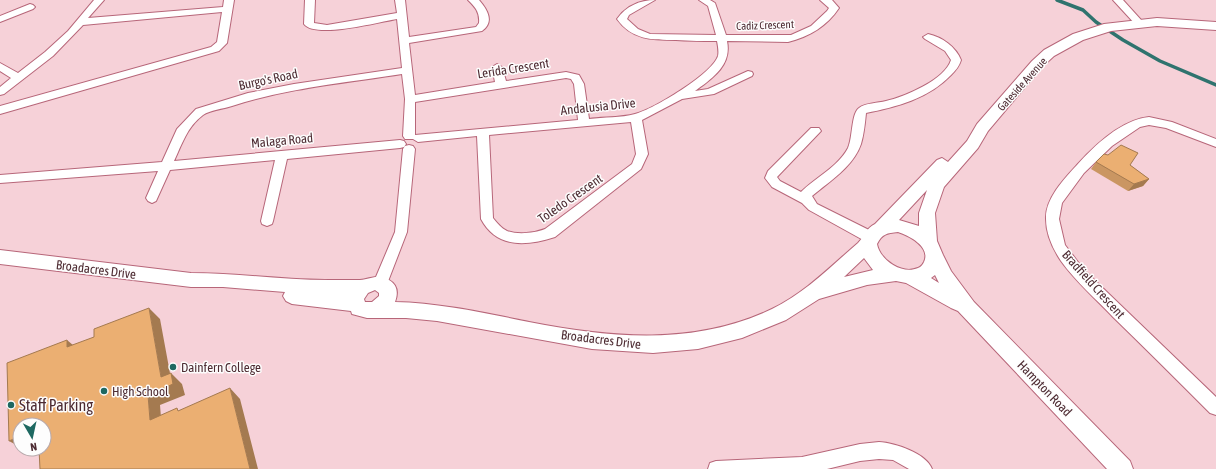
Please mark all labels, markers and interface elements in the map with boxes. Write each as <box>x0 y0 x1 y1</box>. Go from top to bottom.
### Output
street label: Cadiz Crescent <box>736 18 794 32</box>
street label: Lerida Crescent <box>476 55 550 82</box>
street label: Gateside Avenue <box>995 55 1049 113</box>
street label: Burgo's Road <box>237 66 299 93</box>
street label: Andalusia Drive <box>560 95 636 118</box>
street label: Malaga Road <box>250 130 314 151</box>
street label: Toledo Crescent <box>535 171 606 226</box>
street label: Bradfield Crescent <box>1059 247 1128 322</box>
street label: Broadacres Drive <box>55 257 137 282</box>
street label: Broadacres Drive <box>560 327 642 352</box>
street label: Hampton Road <box>1014 357 1075 419</box>
place label: Dainfern College <box>181 360 261 375</box>
marker: Dainfern College <box>168 362 178 372</box>
place label: High School <box>112 384 169 399</box>
marker: High School <box>99 386 109 396</box>
place label: Staff Parking <box>19 396 93 415</box>
marker: Staff Parking <box>6 400 16 410</box>
north arrow <box>12 417 52 457</box>
text: N <box>29 440 38 453</box>

